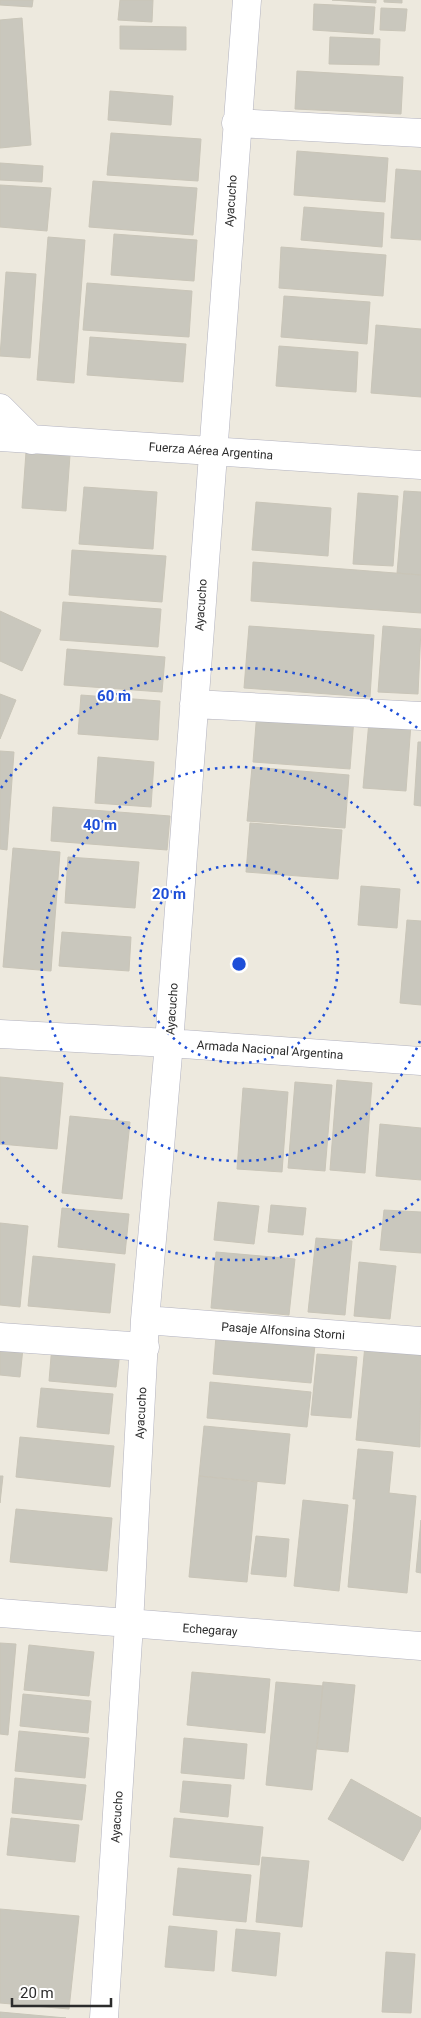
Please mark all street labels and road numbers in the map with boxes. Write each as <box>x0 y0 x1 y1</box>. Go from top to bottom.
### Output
street label: Ayacucho <box>222 174 240 228</box>
street label: Fuerza Aérea Argentina <box>148 440 274 462</box>
street label: Ayacucho <box>192 578 210 632</box>
street label: Ayacucho <box>163 982 181 1036</box>
street label: Armada Nacional Argentina <box>196 1038 344 1062</box>
street label: Pasaje Alfonsina Storni <box>221 1320 345 1342</box>
street label: Ayacucho <box>133 1386 149 1439</box>
street label: Echegaray <box>182 1621 238 1639</box>
street label: Ayacucho <box>108 1790 126 1844</box>

